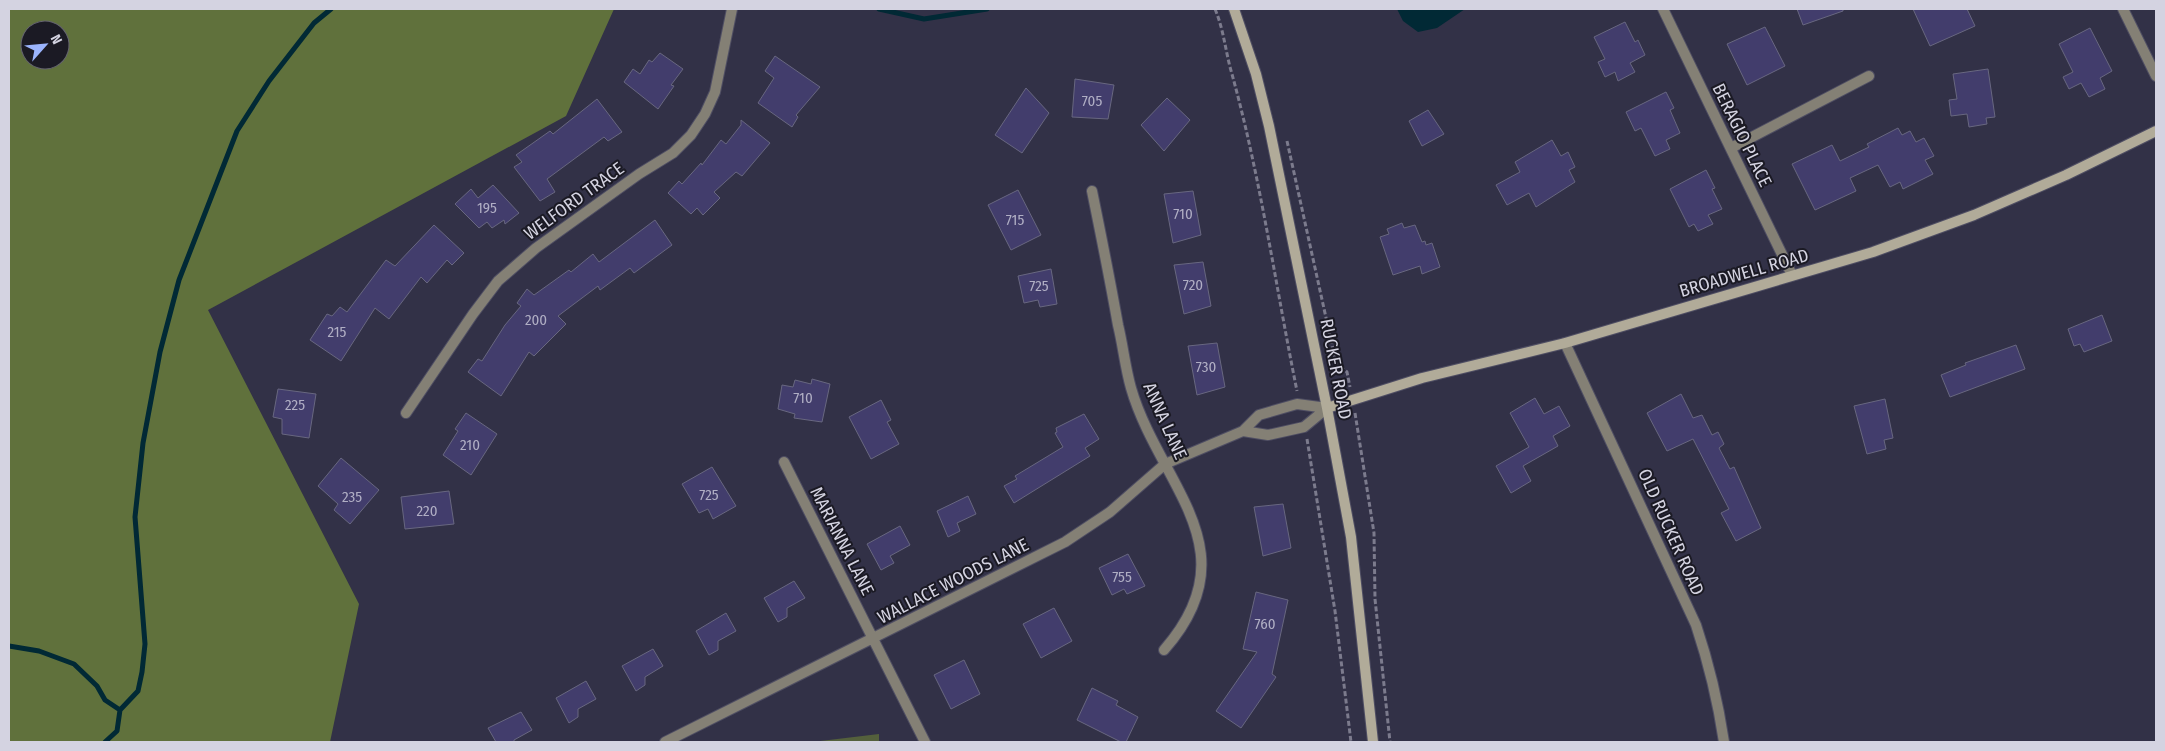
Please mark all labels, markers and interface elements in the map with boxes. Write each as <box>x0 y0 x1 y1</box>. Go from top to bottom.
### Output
north arrow <box>20 20 70 70</box>
text: N <box>47 32 66 47</box>
street label: BERAGIO PLACE <box>1708 80 1776 190</box>
house number: 705 <box>1082 92 1102 110</box>
street label: WELFORD TRACE <box>520 157 628 245</box>
house number: 195 <box>477 199 497 217</box>
house number: 710 <box>1173 205 1193 223</box>
house number: 715 <box>1006 211 1024 229</box>
street label: BROADWELL ROAD <box>1677 244 1811 302</box>
house number: 720 <box>1183 276 1203 294</box>
house number: 725 <box>1029 277 1049 295</box>
house number: 200 <box>525 311 547 329</box>
street label: RUCKER ROAD <box>1315 317 1357 421</box>
house number: 215 <box>327 323 347 341</box>
house number: 730 <box>1196 358 1216 376</box>
street label: ANNA LANE <box>1138 379 1192 463</box>
house number: 710 <box>793 389 813 407</box>
house number: 225 <box>285 396 305 414</box>
house number: 210 <box>460 436 480 454</box>
street label: OLD RUCKER ROAD <box>1633 465 1709 599</box>
street label: MARIANNA LANE <box>805 483 879 599</box>
house number: 725 <box>699 486 719 504</box>
house number: 235 <box>342 488 362 506</box>
house number: 220 <box>416 502 438 520</box>
street label: WALLACE WOODS LANE <box>874 533 1032 629</box>
house number: 755 <box>1112 568 1132 586</box>
house number: 760 <box>1255 615 1276 633</box>

